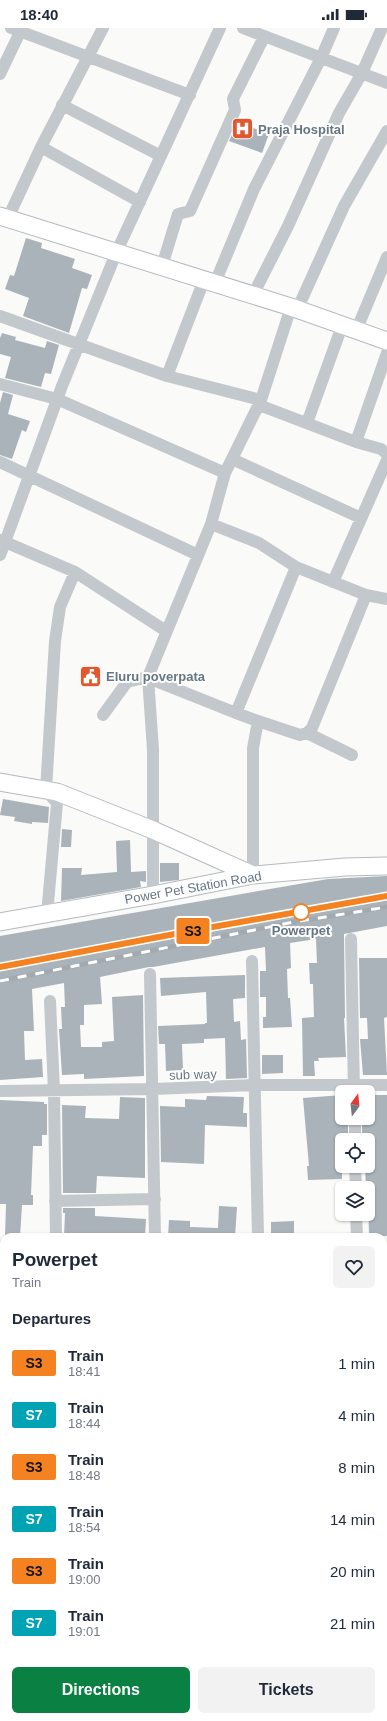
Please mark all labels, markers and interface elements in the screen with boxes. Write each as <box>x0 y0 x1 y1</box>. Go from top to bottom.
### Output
text: 18:40 <box>20 6 58 23</box>
hospital icon: Praja Hospital <box>230 116 256 142</box>
place label: Praja Hospital <box>258 122 345 137</box>
public building icon: Eluru poverpata <box>77 663 103 689</box>
place label: Eluru poverpata <box>106 669 206 684</box>
street label: Power Pet Station Road <box>123 868 263 907</box>
marker: Powerpet <box>292 903 310 921</box>
line badge: S3 <box>175 918 211 944</box>
text: S3 <box>184 923 202 939</box>
place label: Powerpet <box>272 923 331 938</box>
street label: sub way <box>169 1066 218 1083</box>
north arrow <box>335 1085 375 1125</box>
map controls <box>335 1085 375 1221</box>
button: locate <box>335 1133 375 1173</box>
button: layers <box>335 1181 375 1221</box>
button: heart <box>333 1246 375 1288</box>
text: Powerpet <box>12 1249 98 1270</box>
text: Train <box>12 1275 41 1290</box>
text: Departures <box>12 1310 91 1327</box>
text: Train <box>68 1347 104 1364</box>
text: S3 <box>25 1355 43 1371</box>
text: 1 min <box>338 1355 375 1372</box>
text: 18:41 <box>68 1364 101 1379</box>
text: Train <box>68 1399 104 1416</box>
text: S7 <box>25 1407 43 1423</box>
text: 4 min <box>338 1407 375 1424</box>
text: 18:44 <box>68 1416 101 1431</box>
text: Train <box>68 1451 104 1468</box>
text: S3 <box>25 1459 43 1475</box>
text: 8 min <box>338 1459 375 1476</box>
text: 18:48 <box>68 1468 101 1483</box>
text: Train <box>68 1503 104 1520</box>
text: S7 <box>25 1511 43 1527</box>
text: 14 min <box>330 1511 375 1528</box>
text: 18:54 <box>68 1520 101 1535</box>
text: Train <box>68 1555 104 1572</box>
text: S3 <box>25 1563 43 1579</box>
text: 20 min <box>330 1563 375 1580</box>
text: 19:00 <box>68 1572 101 1587</box>
text: Train <box>68 1607 104 1624</box>
text: S7 <box>25 1615 43 1631</box>
text: 21 min <box>330 1615 375 1632</box>
text: 19:01 <box>68 1624 101 1639</box>
button: Directions <box>12 1667 190 1713</box>
button: Tickets <box>198 1667 375 1713</box>

